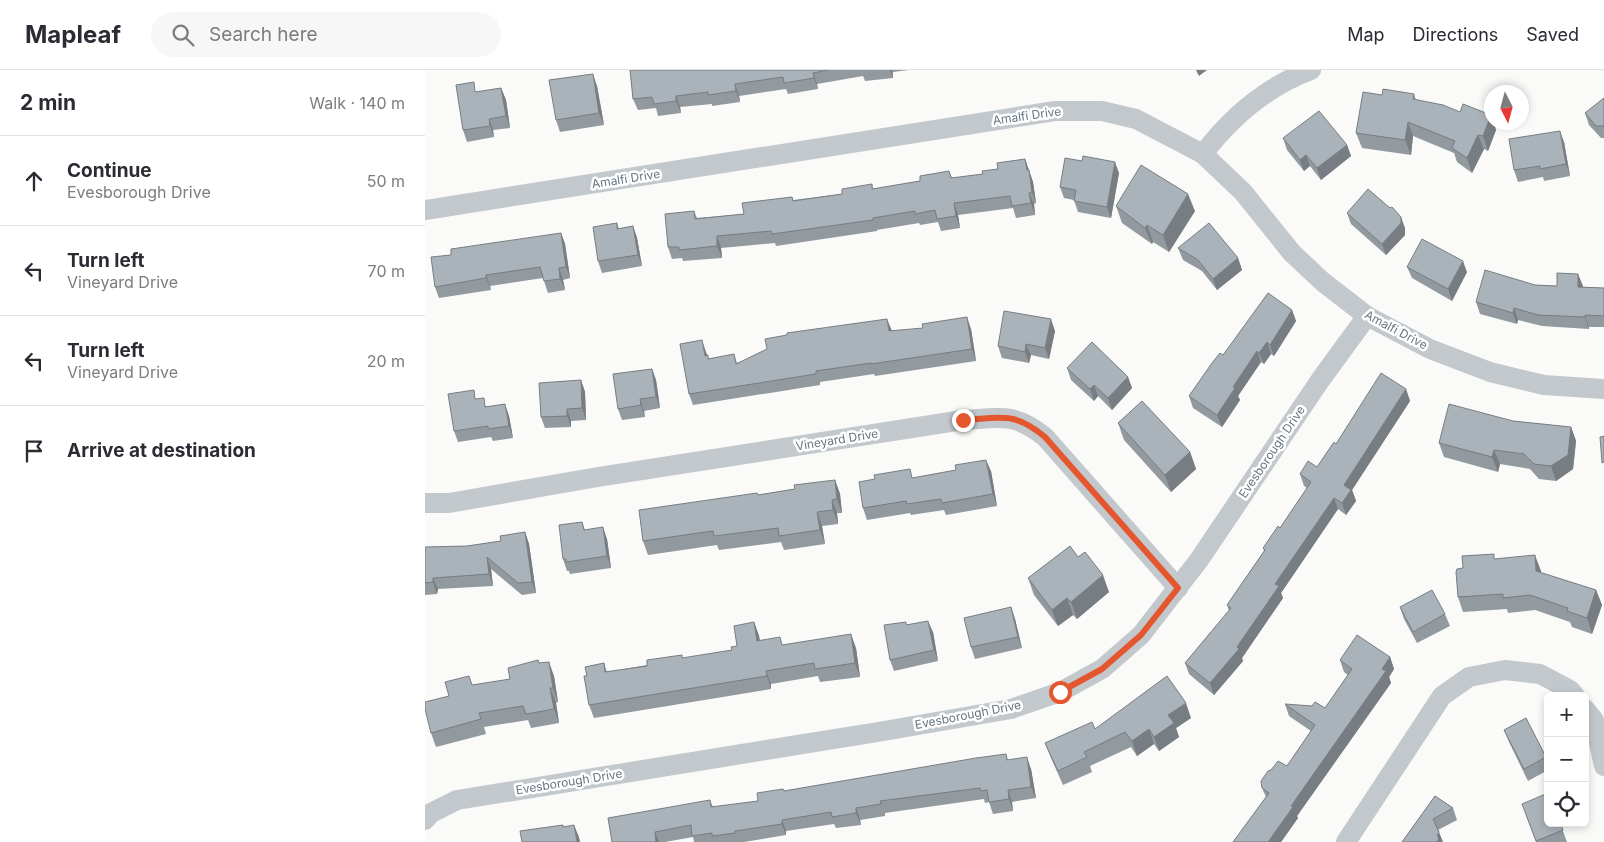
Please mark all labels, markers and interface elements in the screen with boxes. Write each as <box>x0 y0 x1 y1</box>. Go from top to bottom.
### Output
search box <box>151 12 501 57</box>
text: Mapleaf <box>25 20 121 49</box>
icon: search <box>169 21 197 49</box>
text: Search here <box>209 23 318 46</box>
text: Map <box>1347 24 1385 45</box>
text: Directions <box>1413 24 1498 45</box>
text: Saved <box>1526 24 1579 45</box>
north arrow <box>1484 85 1529 130</box>
text: 2 min <box>20 90 76 115</box>
text: Walk · 140 m <box>309 93 405 113</box>
street label: Amalfi Drive <box>992 103 1062 128</box>
text: Continue <box>67 159 152 182</box>
street label: Amalfi Drive <box>591 166 661 191</box>
icon: ahead <box>20 167 48 195</box>
text: 50 m <box>367 171 405 191</box>
text: Evesborough Drive <box>67 182 211 202</box>
text: Turn left <box>67 249 145 272</box>
icon: left <box>20 257 48 285</box>
text: 70 m <box>368 261 405 281</box>
text: Vineyard Drive <box>67 272 178 292</box>
street label: Amalfi Drive <box>1362 307 1430 352</box>
text: Turn left <box>67 339 145 362</box>
icon: left <box>20 347 48 375</box>
text: 20 m <box>367 351 405 371</box>
text: Vineyard Drive <box>67 362 178 382</box>
street label: Evesborough Drive <box>1235 403 1308 501</box>
route end <box>952 409 975 432</box>
street label: Vineyard Drive <box>795 426 879 453</box>
icon: arrive <box>20 437 48 465</box>
text: Arrive at destination <box>67 439 256 462</box>
route start <box>1049 681 1072 704</box>
map controls <box>1544 692 1589 827</box>
button: + <box>1544 692 1589 737</box>
street label: Evesborough Drive <box>914 697 1022 732</box>
button: − <box>1544 737 1589 782</box>
street label: Evesborough Drive <box>515 766 623 797</box>
button: locate <box>1544 782 1589 827</box>

